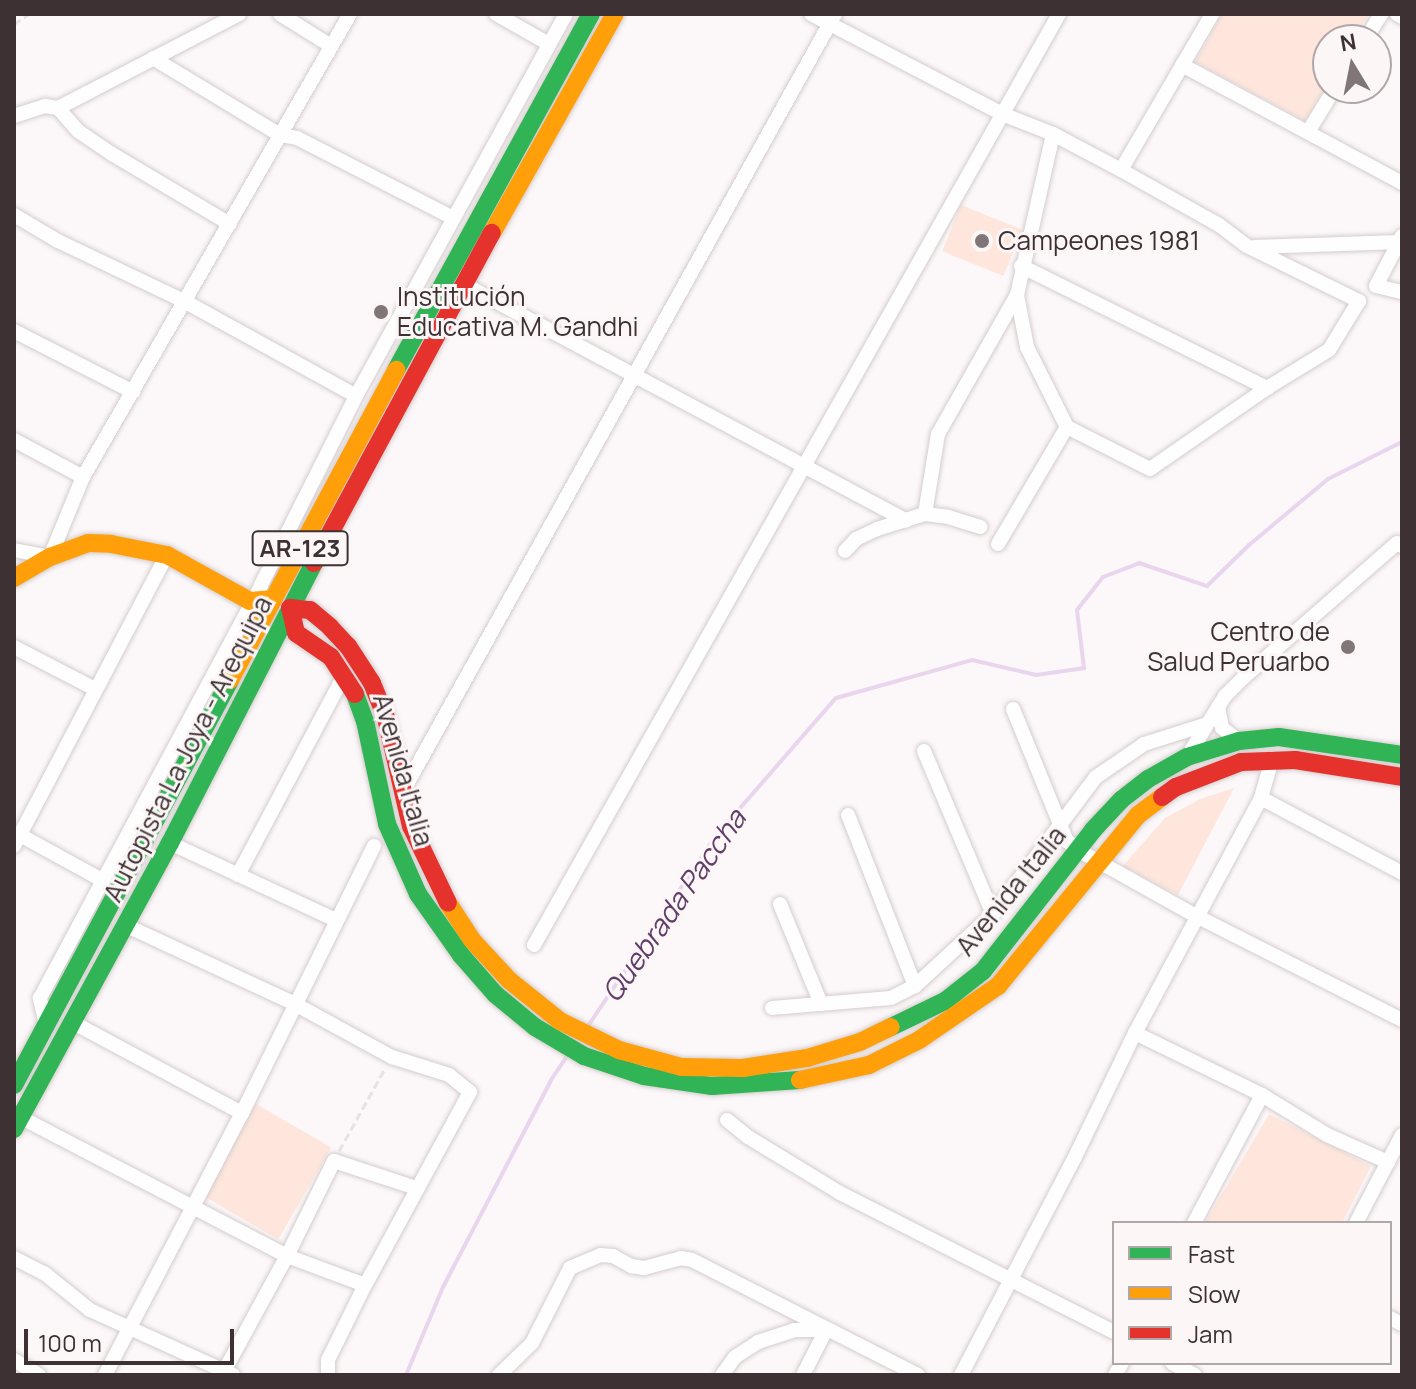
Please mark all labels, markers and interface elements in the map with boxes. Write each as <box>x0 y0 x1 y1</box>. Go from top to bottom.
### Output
north arrow <box>1312 24 1392 104</box>
text: N <box>1338 26 1359 58</box>
place label: Campeones 1981 <box>998 225 1200 257</box>
marker: Campeones 1981 <box>973 232 991 250</box>
place label: Institución Educativa M. Gandhi <box>397 281 639 342</box>
marker: Institución Educativa M. Gandhi <box>372 303 390 321</box>
road number: AR-123 <box>250 528 350 568</box>
street label: Autopista La Joya - Arequipa <box>97 591 279 907</box>
place label: Centro de Salud Peruarbo <box>1147 616 1330 678</box>
marker: Centro de Salud Peruarbo <box>1337 636 1359 658</box>
street label: Avenida Italia <box>366 690 440 850</box>
water label: Quebrada Paccha <box>594 802 752 1008</box>
street label: Avenida Italia <box>949 820 1073 962</box>
legend <box>1112 1221 1392 1365</box>
text: Fast <box>1188 1237 1235 1270</box>
text: Slow <box>1188 1277 1241 1310</box>
scale bar <box>28 1313 238 1363</box>
text: Jam <box>1188 1317 1233 1350</box>
text: 100 m <box>38 1326 102 1359</box>

